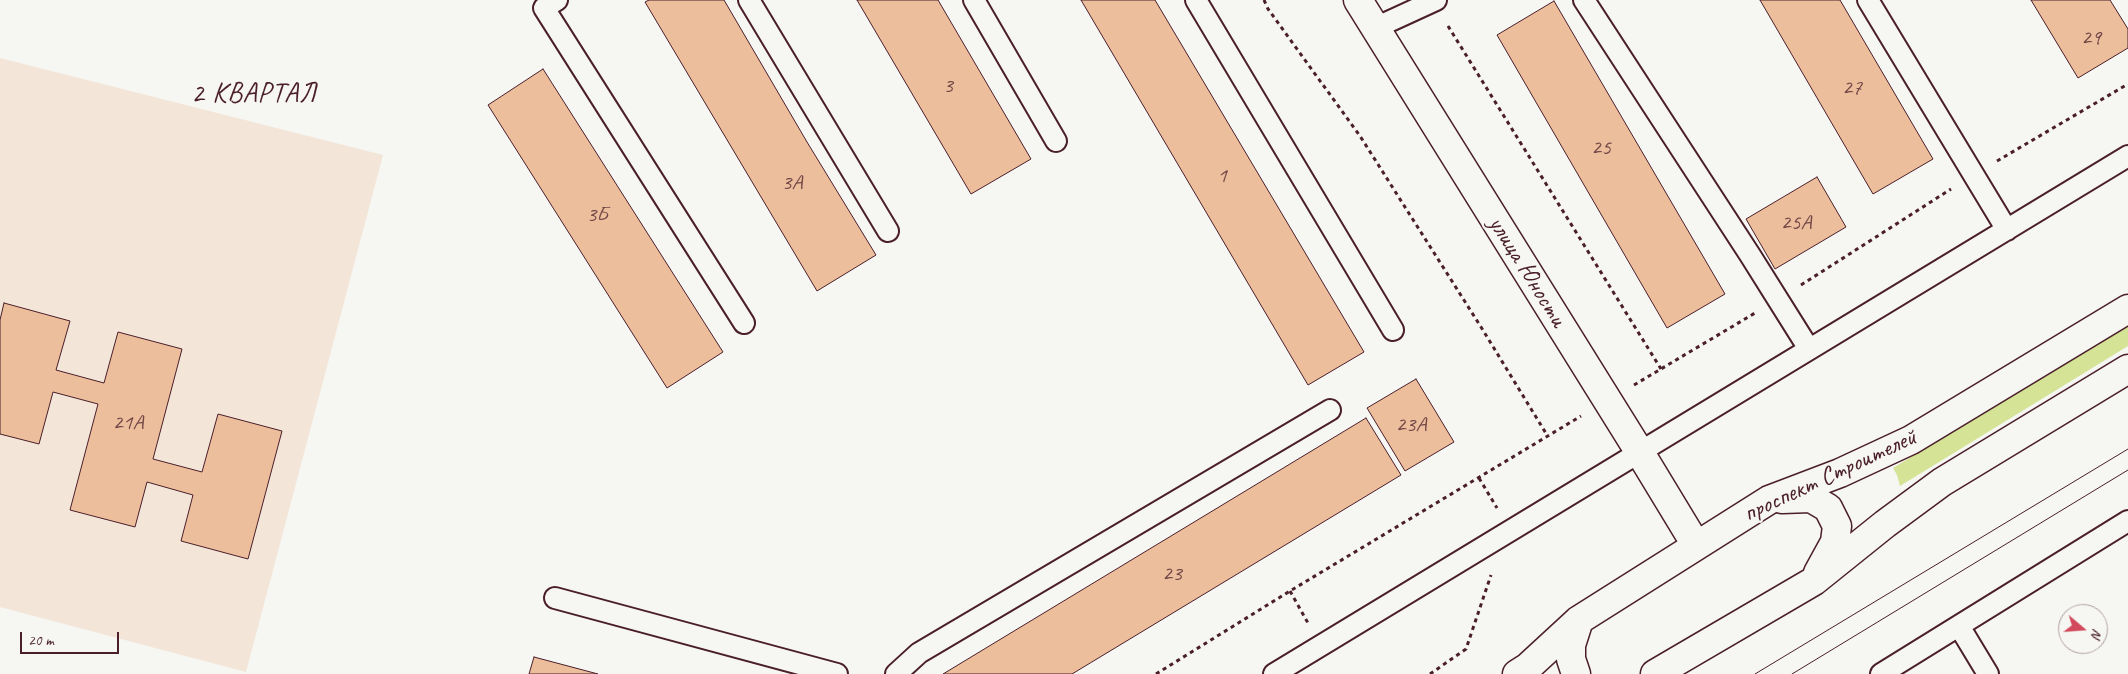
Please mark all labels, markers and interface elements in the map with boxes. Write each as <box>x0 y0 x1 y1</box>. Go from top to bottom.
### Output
house number: 29 <box>2081 25 2101 51</box>
house number: 3 <box>943 73 953 99</box>
house number: 27 <box>1842 75 1862 101</box>
district label: 2 КВАРТАЛ <box>190 78 318 112</box>
house number: 25 <box>1591 135 1611 161</box>
house number: 1 <box>1217 163 1227 189</box>
house number: 3А <box>782 170 802 196</box>
house number: 3Б <box>586 202 608 228</box>
house number: 25А <box>1781 210 1811 236</box>
street label: улица Юности <box>1481 211 1573 333</box>
house number: 21А <box>113 410 143 436</box>
house number: 23А <box>1396 412 1426 438</box>
street label: проспект Строителей <box>1739 423 1921 529</box>
house number: 23 <box>1162 561 1182 587</box>
north arrow <box>2058 604 2108 654</box>
scale bar <box>22 622 121 654</box>
text: N <box>2087 627 2106 640</box>
text: 20 m <box>28 631 54 650</box>

